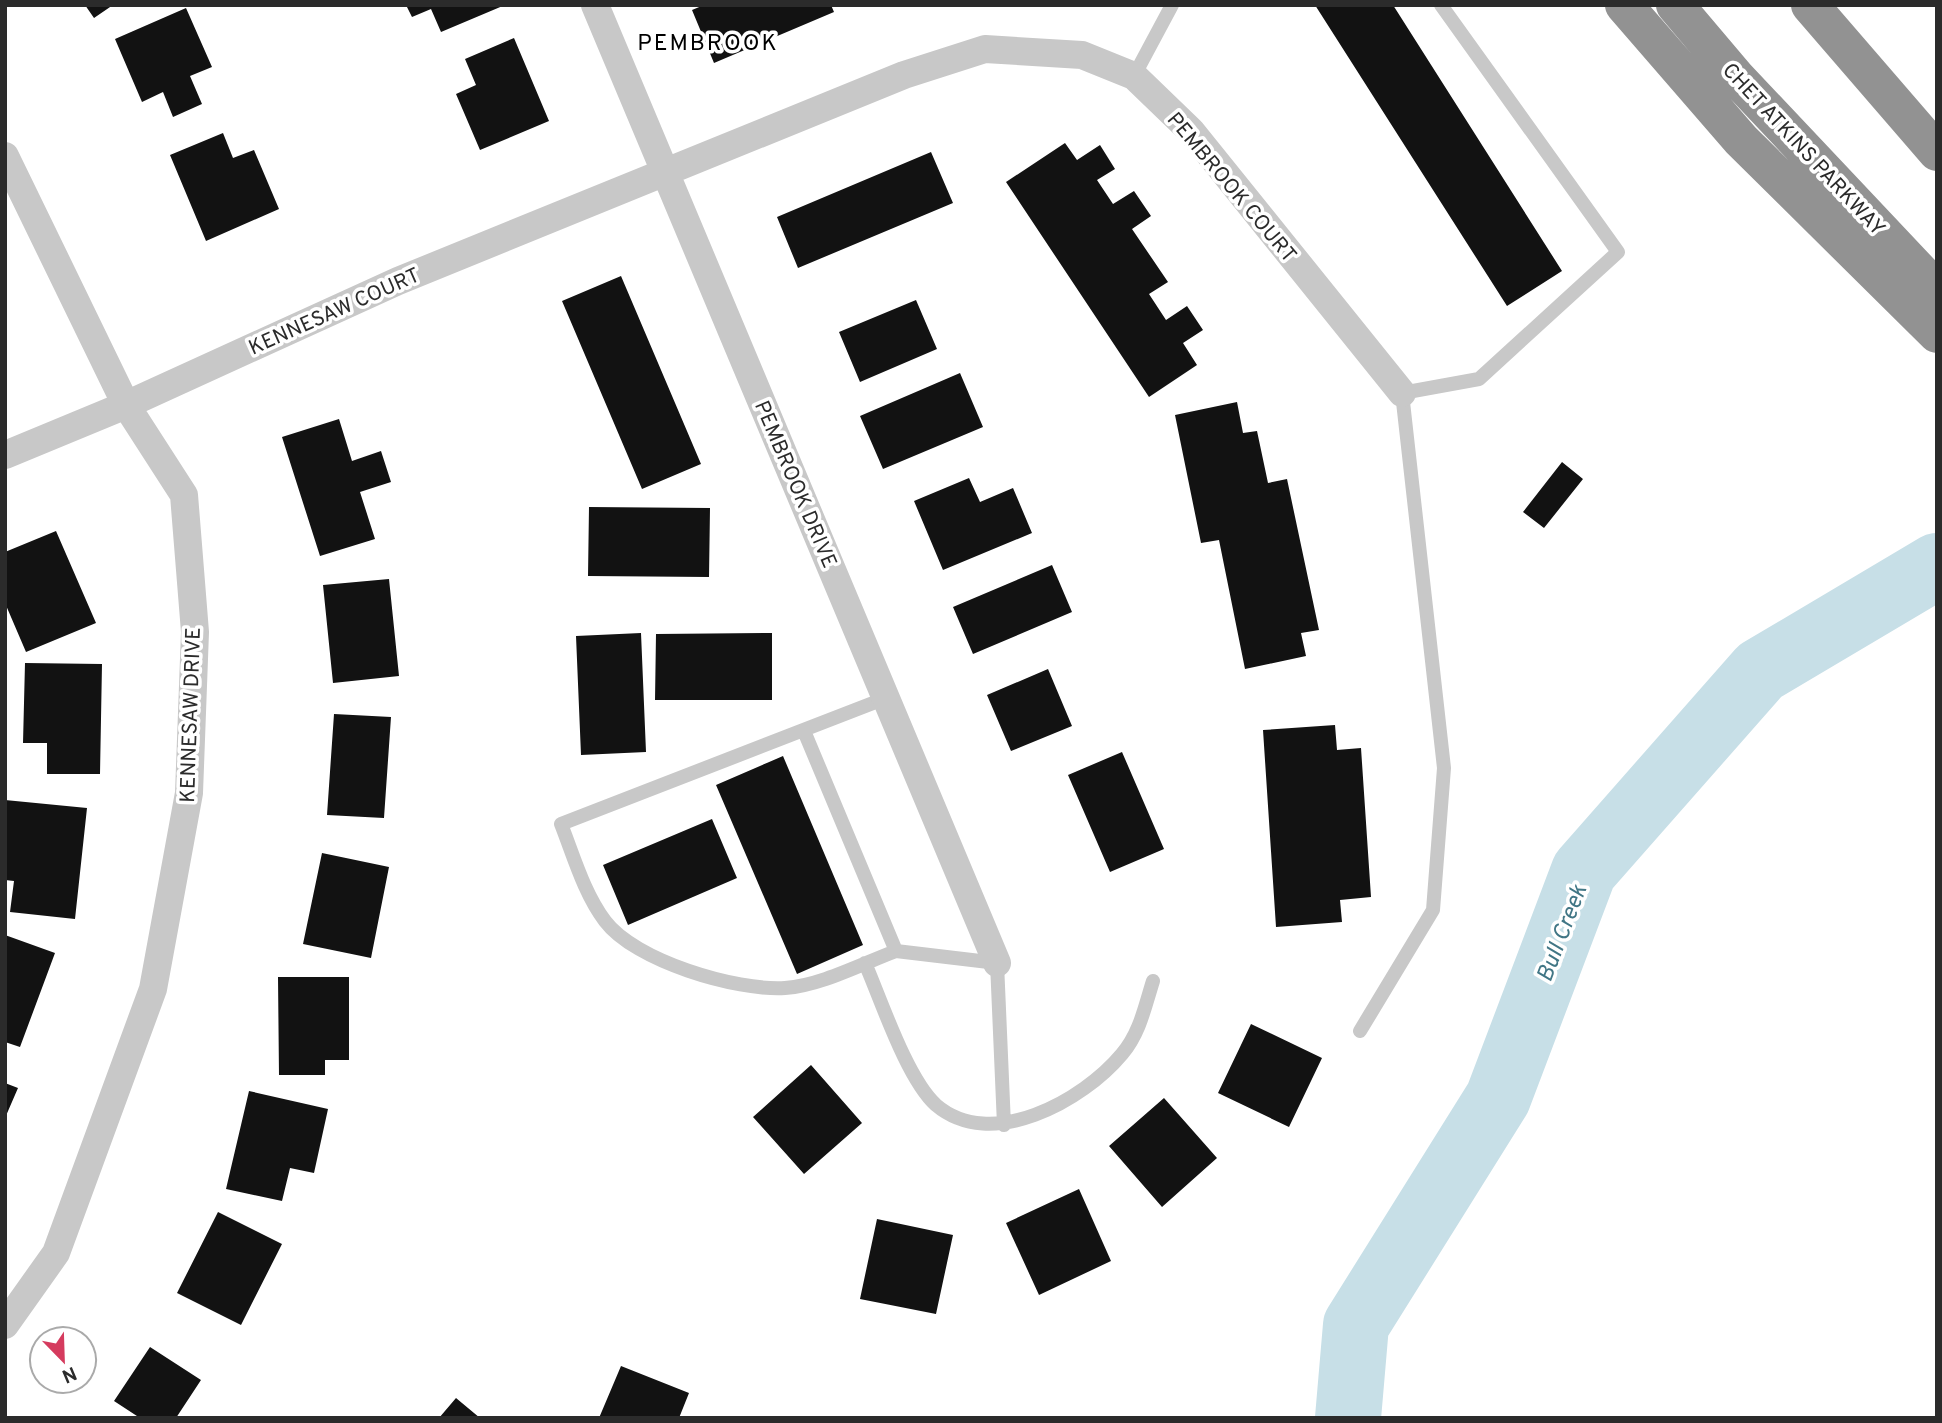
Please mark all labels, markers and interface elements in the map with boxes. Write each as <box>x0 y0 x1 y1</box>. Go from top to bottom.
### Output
district label: PEMBROOK <box>637 30 779 59</box>
street label: CHET ATKINS PARKWAY <box>1716 58 1890 242</box>
street label: PEMBROOK COURT <box>1160 107 1302 269</box>
street label: KENNESAW COURT <box>245 263 424 362</box>
street label: PEMBROOK DRIVE <box>747 397 842 572</box>
street label: KENNESAW DRIVE <box>175 627 208 803</box>
water label: Bull Creek <box>1532 881 1595 987</box>
north arrow <box>28 1325 98 1395</box>
text: N <box>58 1360 80 1388</box>

